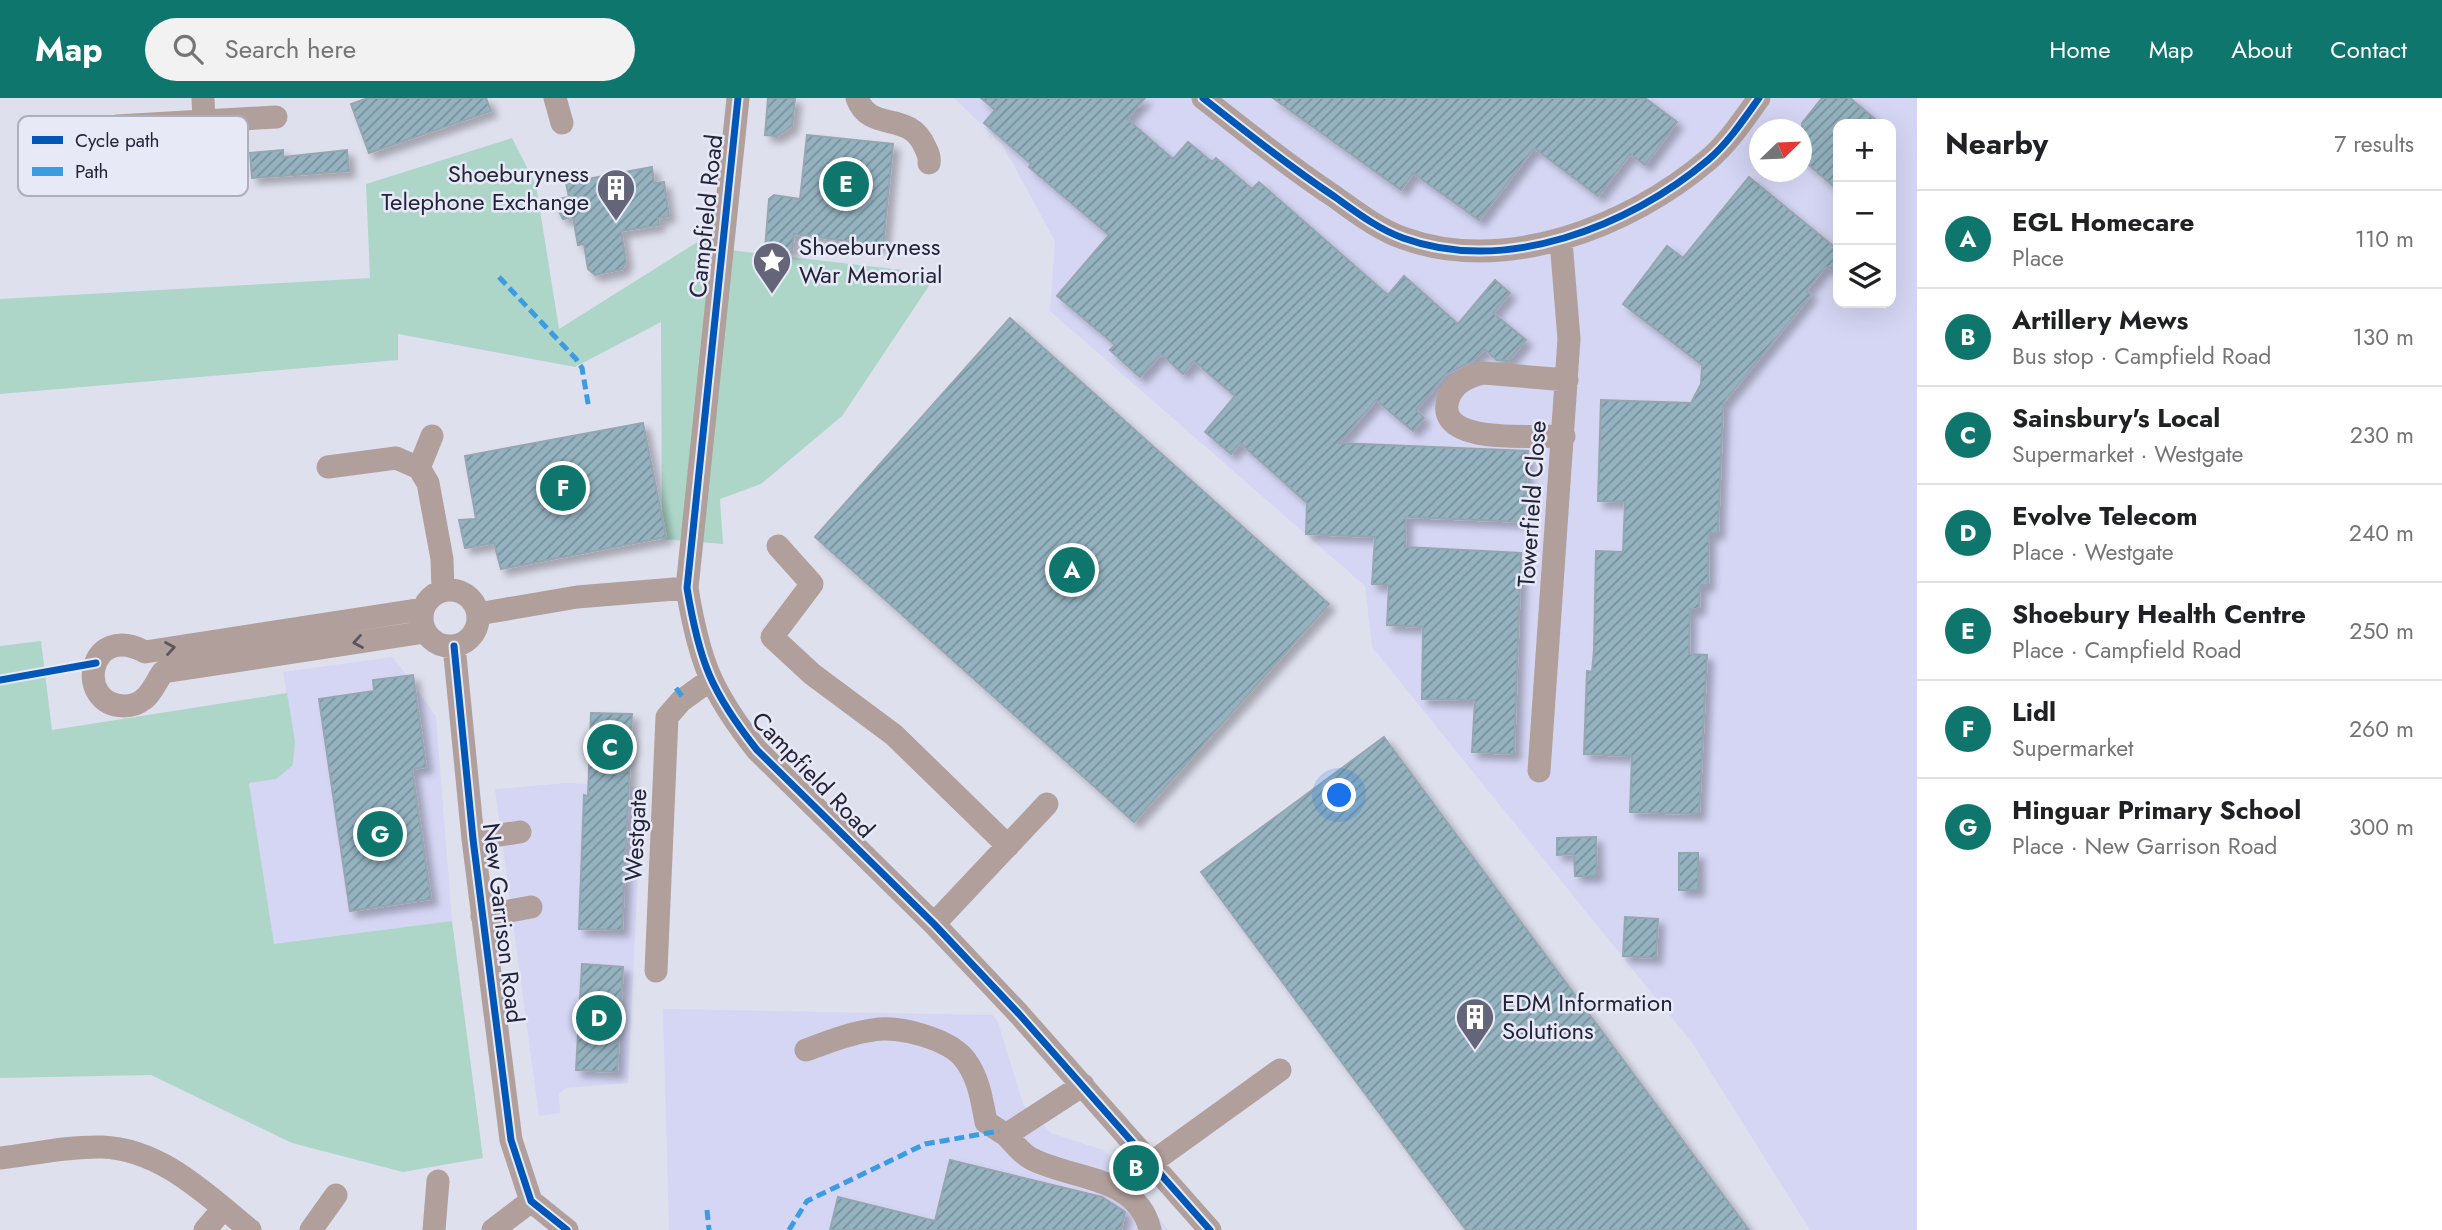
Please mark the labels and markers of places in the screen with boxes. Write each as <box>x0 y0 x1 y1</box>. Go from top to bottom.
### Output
place label: Shoeburyness Telephone Exchange <box>381 156 589 219</box>
pin: E <box>823 158 869 210</box>
building icon: Shoeburyness Telephone Exchange <box>595 167 637 222</box>
place label: Shoeburyness War Memorial <box>799 229 943 292</box>
place icon: Shoeburyness War Memorial <box>751 240 793 295</box>
pin: F <box>540 462 586 514</box>
pin: A <box>1049 544 1095 596</box>
pin: C <box>587 721 633 773</box>
pin: G <box>357 808 403 860</box>
place label: EDM Information Solutions <box>1502 985 1673 1048</box>
pin: D <box>576 992 622 1044</box>
building icon: EDM Information Solutions <box>1454 996 1496 1051</box>
pin: B <box>1113 1142 1159 1194</box>

